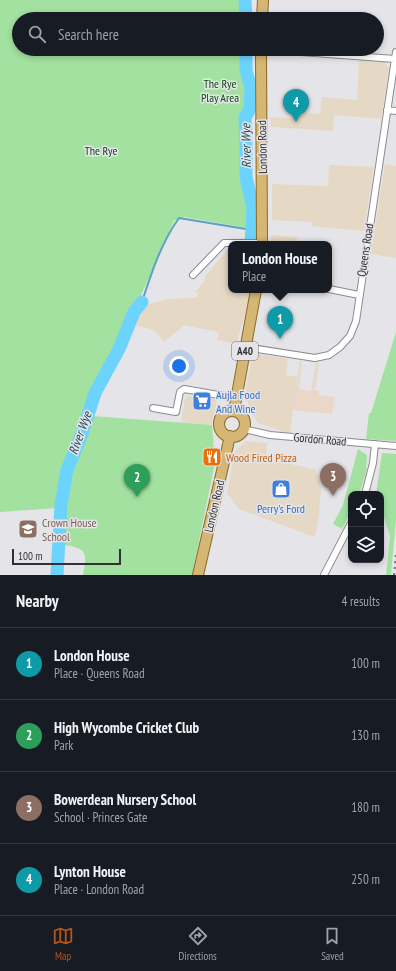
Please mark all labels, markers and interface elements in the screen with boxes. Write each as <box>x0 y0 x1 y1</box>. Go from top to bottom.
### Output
search box <box>12 12 384 56</box>
icon: search <box>26 23 48 45</box>
text: Search here <box>58 25 119 44</box>
park label: The Rye Play Area <box>201 76 239 105</box>
pin: 4 <box>283 89 309 122</box>
street label: London Road <box>254 120 270 174</box>
water label: River Wye <box>237 122 255 168</box>
park label: The Rye <box>84 143 118 158</box>
street label: Queens Road <box>353 222 377 278</box>
popup <box>228 241 332 293</box>
text: London House <box>242 249 318 268</box>
text: Place <box>242 268 266 285</box>
pin: 1 <box>267 306 293 339</box>
road number: A40 <box>232 342 258 360</box>
your location <box>169 356 189 376</box>
place label: Aujla Food And Wine <box>216 387 260 416</box>
supermarket icon: Aujla Food And Wine <box>191 390 213 412</box>
water label: River Wye <box>64 408 96 457</box>
street label: Gordon Road <box>293 429 347 449</box>
restaurant icon: Wood Fired Pizza <box>201 446 223 468</box>
place label: Wood Fired Pizza <box>226 450 297 465</box>
pin: 3 <box>320 463 346 496</box>
pin: 2 <box>124 464 150 497</box>
street label: London Road <box>201 478 227 534</box>
shop icon: Perry's Ford <box>270 478 292 500</box>
map controls <box>348 491 384 563</box>
button: locate <box>348 491 384 527</box>
place label: Perry's Ford <box>257 501 305 516</box>
place label: Crown House School <box>42 515 96 544</box>
school or university icon: Crown House School <box>17 518 39 540</box>
button: layers <box>348 527 384 563</box>
scale bar <box>12 547 121 566</box>
text: 100 m <box>18 549 42 563</box>
text: Nearby <box>16 590 59 612</box>
text: 4 results <box>341 593 380 610</box>
text: London House <box>54 646 130 665</box>
text: 1 <box>26 655 32 672</box>
text: 100 m <box>351 655 380 672</box>
text: Place · Queens Road <box>54 665 145 682</box>
text: High Wycombe Cricket Club <box>54 718 199 737</box>
text: 2 <box>26 727 32 744</box>
text: 130 m <box>351 727 380 744</box>
text: Park <box>54 737 73 754</box>
text: Bowerdean Nursery School <box>54 790 196 809</box>
text: 3 <box>26 799 32 816</box>
text: 180 m <box>351 799 380 816</box>
text: School · Princes Gate <box>54 809 147 826</box>
text: Lynton House <box>54 862 126 881</box>
text: 4 <box>26 871 32 888</box>
text: 250 m <box>351 871 380 888</box>
text: Place · London Road <box>54 881 144 898</box>
tab: Map <box>52 925 74 963</box>
tab: Directions <box>179 925 217 963</box>
tab: Saved <box>321 925 344 963</box>

